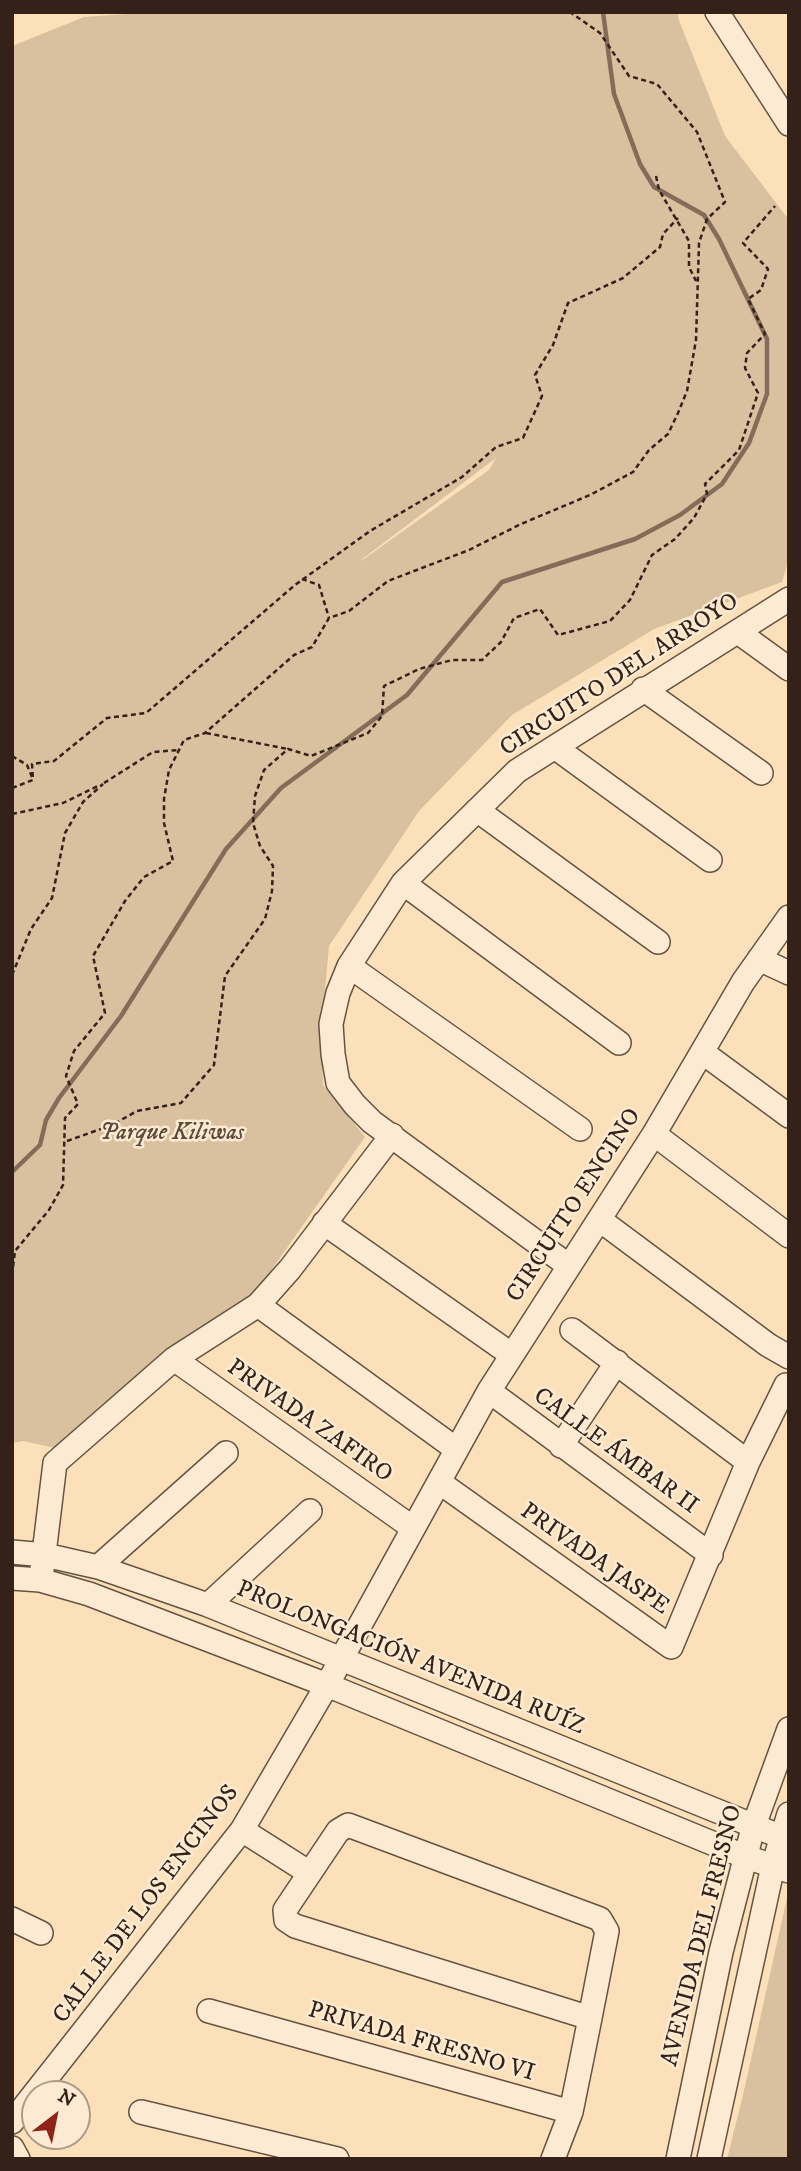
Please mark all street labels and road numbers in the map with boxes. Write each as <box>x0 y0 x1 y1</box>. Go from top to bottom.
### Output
street label: CIRCUITO DEL ARROYO <box>495 588 745 764</box>
street label: CIRCUITO ENCINO <box>502 1104 648 1308</box>
street label: PRIVADA ZAFIRO <box>221 1354 397 1490</box>
street label: CALLE ÁMBAR II <box>527 1383 703 1521</box>
street label: PRIVADA JASPE <box>514 1498 674 1622</box>
street label: PROLONGACIÓN AVENIDA RUÍZ <box>232 1576 588 1742</box>
street label: CALLE DE LOS ENCINOS <box>48 1780 246 2030</box>
street label: AVENIDA DEL FRESNO <box>657 1802 749 2070</box>
street label: PRIVADA FRESNO VI <box>304 1997 538 2089</box>

